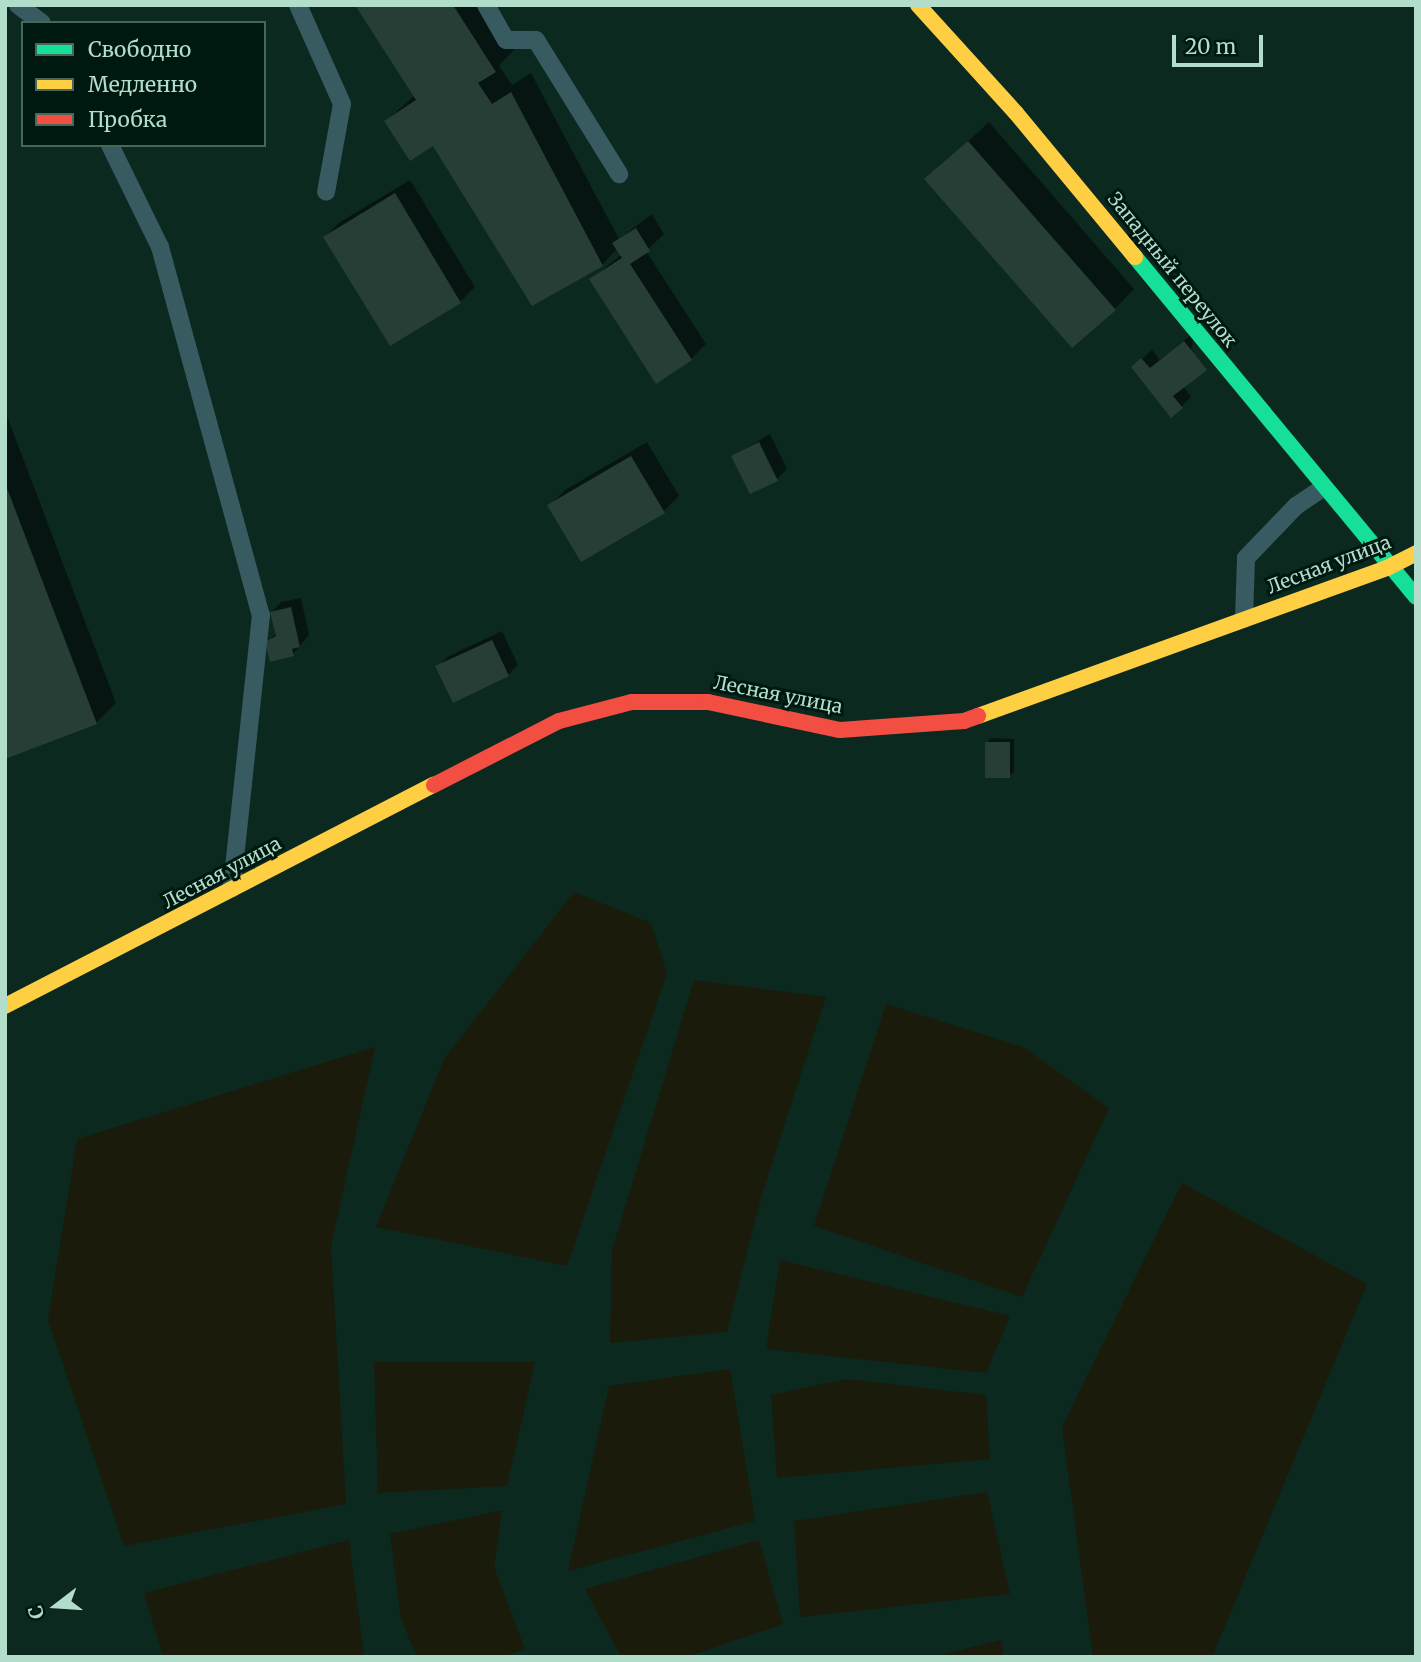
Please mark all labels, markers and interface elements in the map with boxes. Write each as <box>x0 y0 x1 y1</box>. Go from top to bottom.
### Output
legend <box>21 21 266 147</box>
scale bar <box>1176 21 1267 65</box>
text: 20 m <box>1185 33 1236 60</box>
text: Свободно <box>88 36 191 63</box>
text: Медленно <box>88 71 197 98</box>
text: Пробка <box>88 106 167 133</box>
street label: Западный переулок <box>1103 188 1241 352</box>
street label: Лесная улица <box>1264 531 1394 599</box>
street label: Лесная улица <box>712 671 844 719</box>
street label: Лесная улица <box>159 832 285 914</box>
north arrow <box>21 1571 91 1641</box>
text: С <box>23 1603 49 1622</box>

